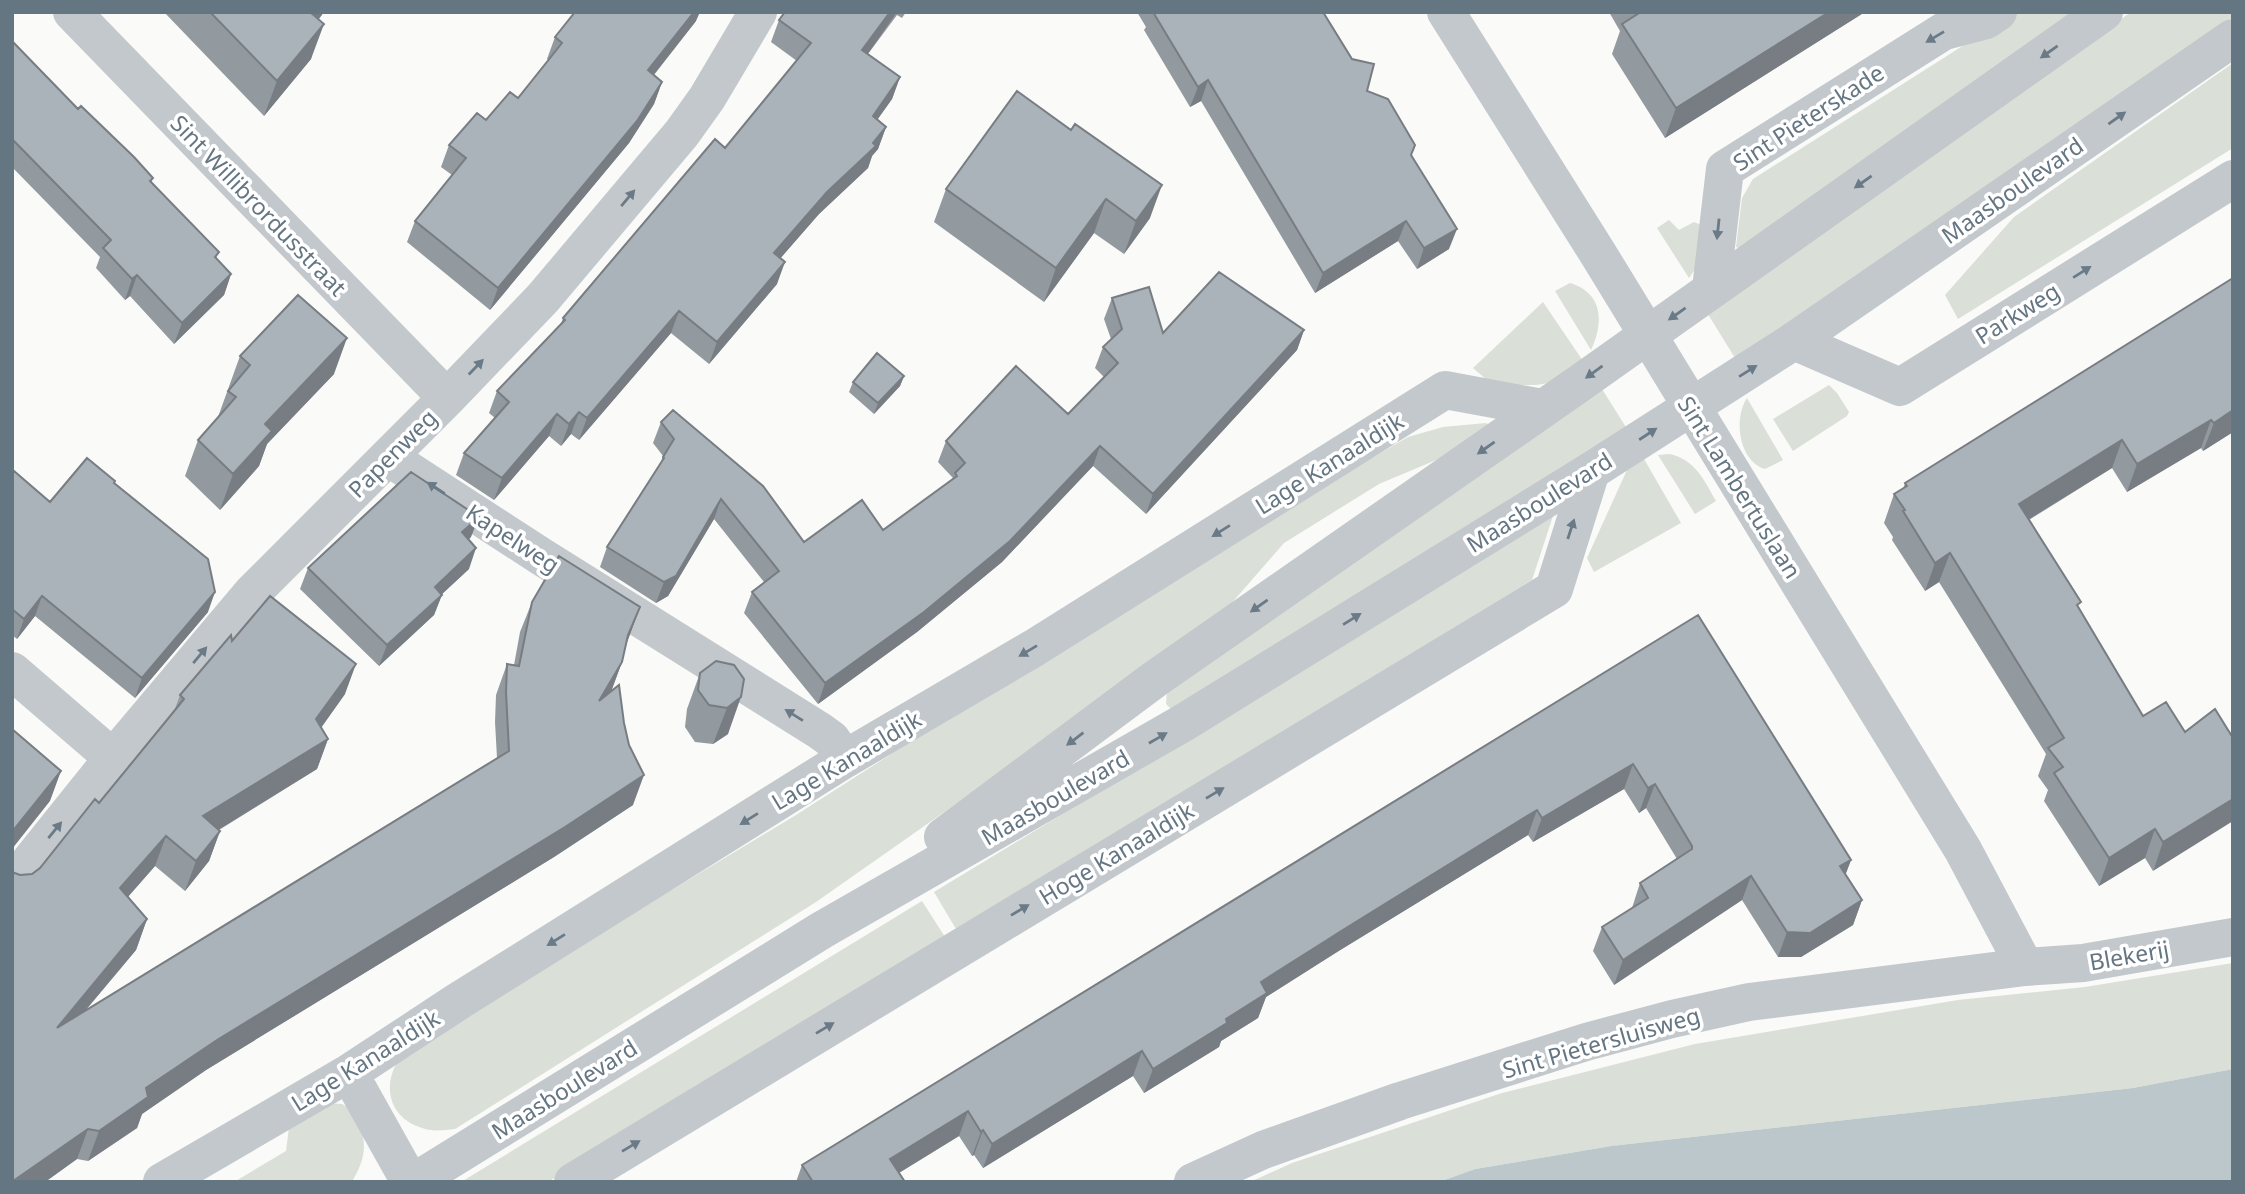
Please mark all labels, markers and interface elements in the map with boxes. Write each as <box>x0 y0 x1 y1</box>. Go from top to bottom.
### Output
one-way arrow <box>1925 30 1944 43</box>
one-way arrow <box>2040 44 2058 58</box>
street label: Sint Pieterskade <box>1726 56 1890 178</box>
street label: Sint Willibrordusstraat <box>164 108 354 302</box>
one-way arrow <box>2108 111 2126 125</box>
street label: Maasboulevard <box>1935 129 2089 251</box>
one-way arrow <box>1853 175 1872 188</box>
one-way arrow <box>620 189 635 206</box>
one-way arrow <box>1713 218 1724 240</box>
one-way arrow <box>2073 266 2092 279</box>
street label: Parkweg <box>1969 275 2065 351</box>
one-way arrow <box>1668 307 1686 321</box>
one-way arrow <box>468 359 485 376</box>
one-way arrow <box>1738 364 1757 377</box>
one-way arrow <box>1585 365 1603 379</box>
street label: Sint Lambertuslaan <box>1671 390 1809 584</box>
street label: Papenweg <box>341 402 443 504</box>
street label: Lage Kanaaldijk <box>1249 404 1410 521</box>
one-way arrow <box>1639 427 1658 440</box>
one-way arrow <box>1477 441 1495 455</box>
street label: Maasboulevard <box>1460 444 1618 560</box>
one-way arrow <box>427 482 446 495</box>
street label: Kapelweg <box>460 496 566 580</box>
one-way arrow <box>1566 519 1577 540</box>
one-way arrow <box>1212 524 1231 537</box>
one-way arrow <box>1250 599 1268 613</box>
one-way arrow <box>1342 612 1361 625</box>
one-way arrow <box>1019 645 1038 658</box>
one-way arrow <box>192 646 207 663</box>
street label: Lage Kanaaldijk <box>765 702 927 817</box>
one-way arrow <box>785 708 804 721</box>
one-way arrow <box>1066 731 1084 746</box>
one-way arrow <box>1148 732 1167 744</box>
street label: Maasboulevard <box>975 742 1135 852</box>
one-way arrow <box>1205 787 1224 799</box>
street label: Hoge Kanaaldijk <box>1033 794 1200 912</box>
one-way arrow <box>740 812 759 825</box>
one-way arrow <box>47 822 62 839</box>
one-way arrow <box>1010 904 1030 917</box>
street label: Blekerij <box>2087 932 2171 978</box>
one-way arrow <box>547 933 566 946</box>
street label: Sint Pietersluisweg <box>1499 999 1703 1085</box>
street label: Lage Kanaaldijk <box>285 1001 446 1118</box>
one-way arrow <box>816 1022 835 1035</box>
street label: Maasboulevard <box>485 1031 643 1147</box>
one-way arrow <box>622 1140 641 1153</box>

